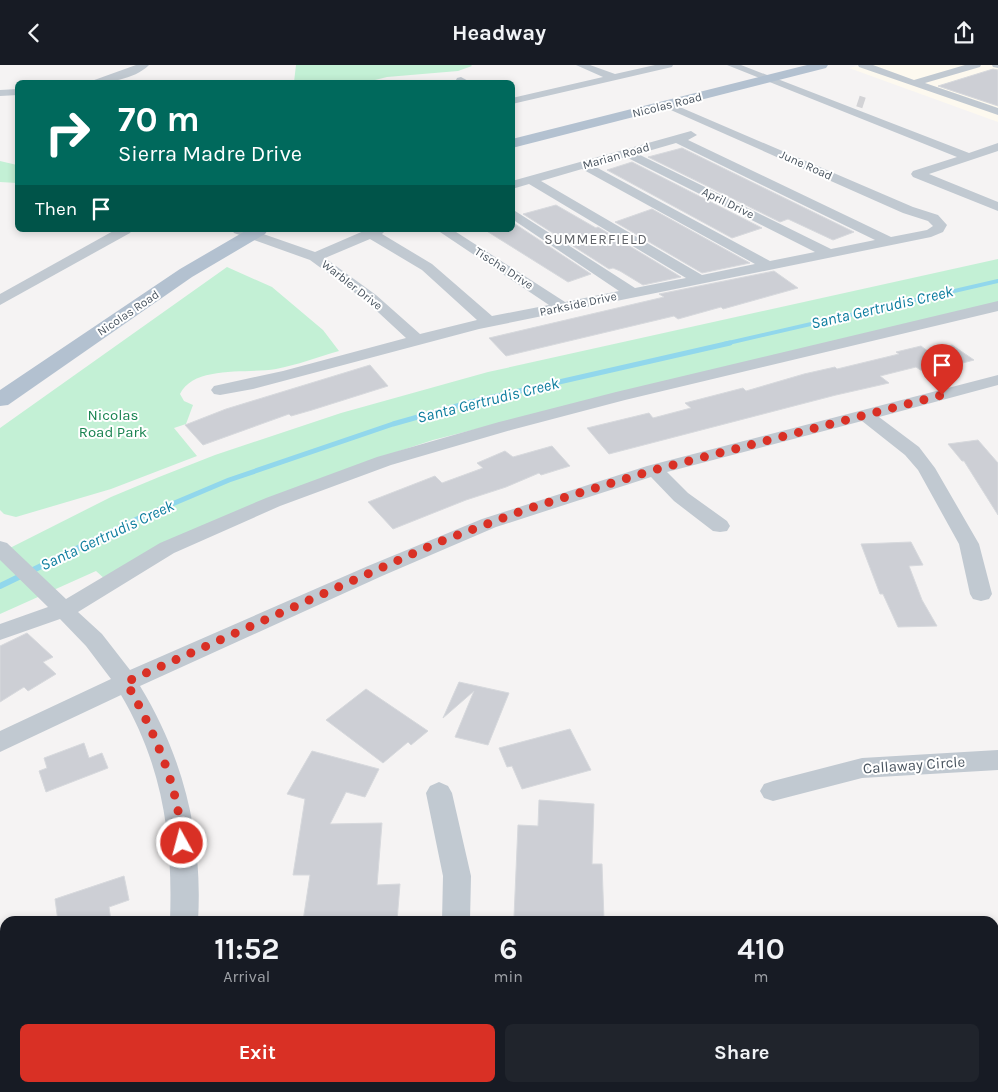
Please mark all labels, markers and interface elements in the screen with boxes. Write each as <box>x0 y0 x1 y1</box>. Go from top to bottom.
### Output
icon: back <box>20 19 48 47</box>
icon: share <box>950 19 978 47</box>
text: Headway <box>452 20 546 46</box>
street label: Nicolas Road <box>631 90 703 120</box>
text: 70 m <box>118 99 200 140</box>
icon: right <box>35 100 100 165</box>
street label: Marian Road <box>581 140 651 172</box>
text: Sierra Madre Drive <box>118 141 302 167</box>
street label: June Road <box>778 147 834 183</box>
street label: April Drive <box>700 184 756 222</box>
icon: arrive <box>87 195 115 223</box>
text: Then <box>35 198 77 220</box>
district label: SUMMERFIELD <box>544 231 648 248</box>
street label: Tischa Drive <box>472 244 536 292</box>
street label: Warbler Drive <box>319 257 385 313</box>
water label: Santa Gertrudis Creek <box>809 281 956 333</box>
street label: Nicolas Road <box>95 287 161 339</box>
street label: Parkside Drive <box>538 289 618 319</box>
pin <box>921 344 963 395</box>
icon: arrive <box>928 351 956 379</box>
water label: Santa Gertrudis Creek <box>415 373 562 427</box>
park label: Nicolas Road Park <box>79 406 147 441</box>
water label: Santa Gertrudis Creek <box>37 495 178 574</box>
street label: Callaway Circle <box>862 752 966 778</box>
position arrow <box>155 816 207 868</box>
text: 11:52 <box>214 931 279 967</box>
text: 6 <box>499 931 517 967</box>
text: 410 <box>737 931 785 967</box>
text: Arrival <box>223 967 270 986</box>
text: min <box>494 967 523 986</box>
text: m <box>753 967 768 986</box>
button: Exit <box>20 1024 495 1082</box>
button: Share <box>505 1024 979 1082</box>

